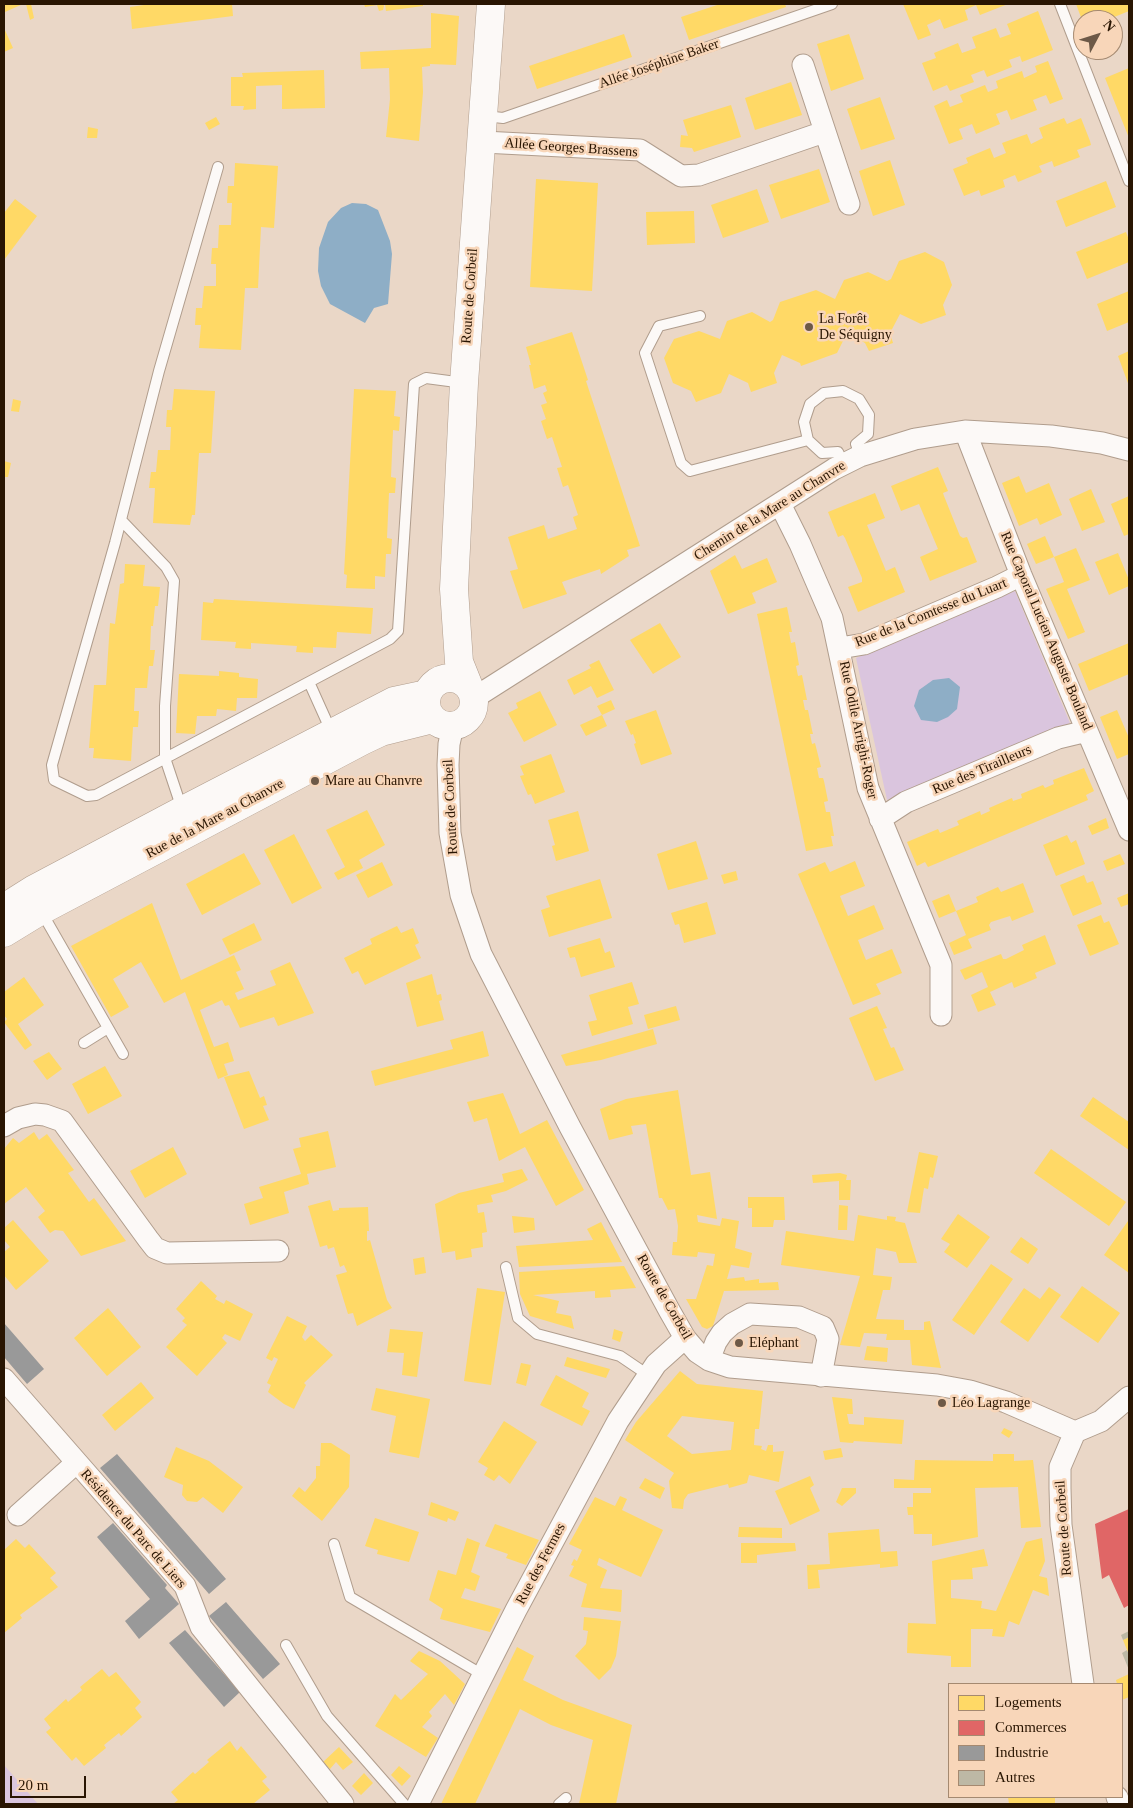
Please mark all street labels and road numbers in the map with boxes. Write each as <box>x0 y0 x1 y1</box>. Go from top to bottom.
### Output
street label: Allée Joséphine Baker <box>597 36 721 92</box>
street label: Allée Georges Brassens <box>504 135 638 161</box>
street label: Route de Corbeil <box>458 248 482 344</box>
street label: Chemin de la Mare au Chanvre <box>691 457 849 565</box>
street label: Rue Caporal Lucien Auguste Bouland <box>996 529 1096 733</box>
street label: Rue de la Comtesse du Luart <box>853 575 1009 651</box>
street label: Rue Odile Arrighi-Roger <box>835 659 881 801</box>
street label: Rue des Tirailleurs <box>930 742 1034 798</box>
street label: Route de Corbeil <box>440 759 462 855</box>
street label: Rue de la Mare au Chanvre <box>143 776 287 862</box>
street label: Route de Corbeil <box>633 1251 695 1343</box>
street label: Résidence du Parc de Liers <box>77 1466 189 1592</box>
street label: Route de Corbeil <box>1052 1480 1076 1576</box>
street label: Rue des Fermes <box>513 1521 569 1607</box>

